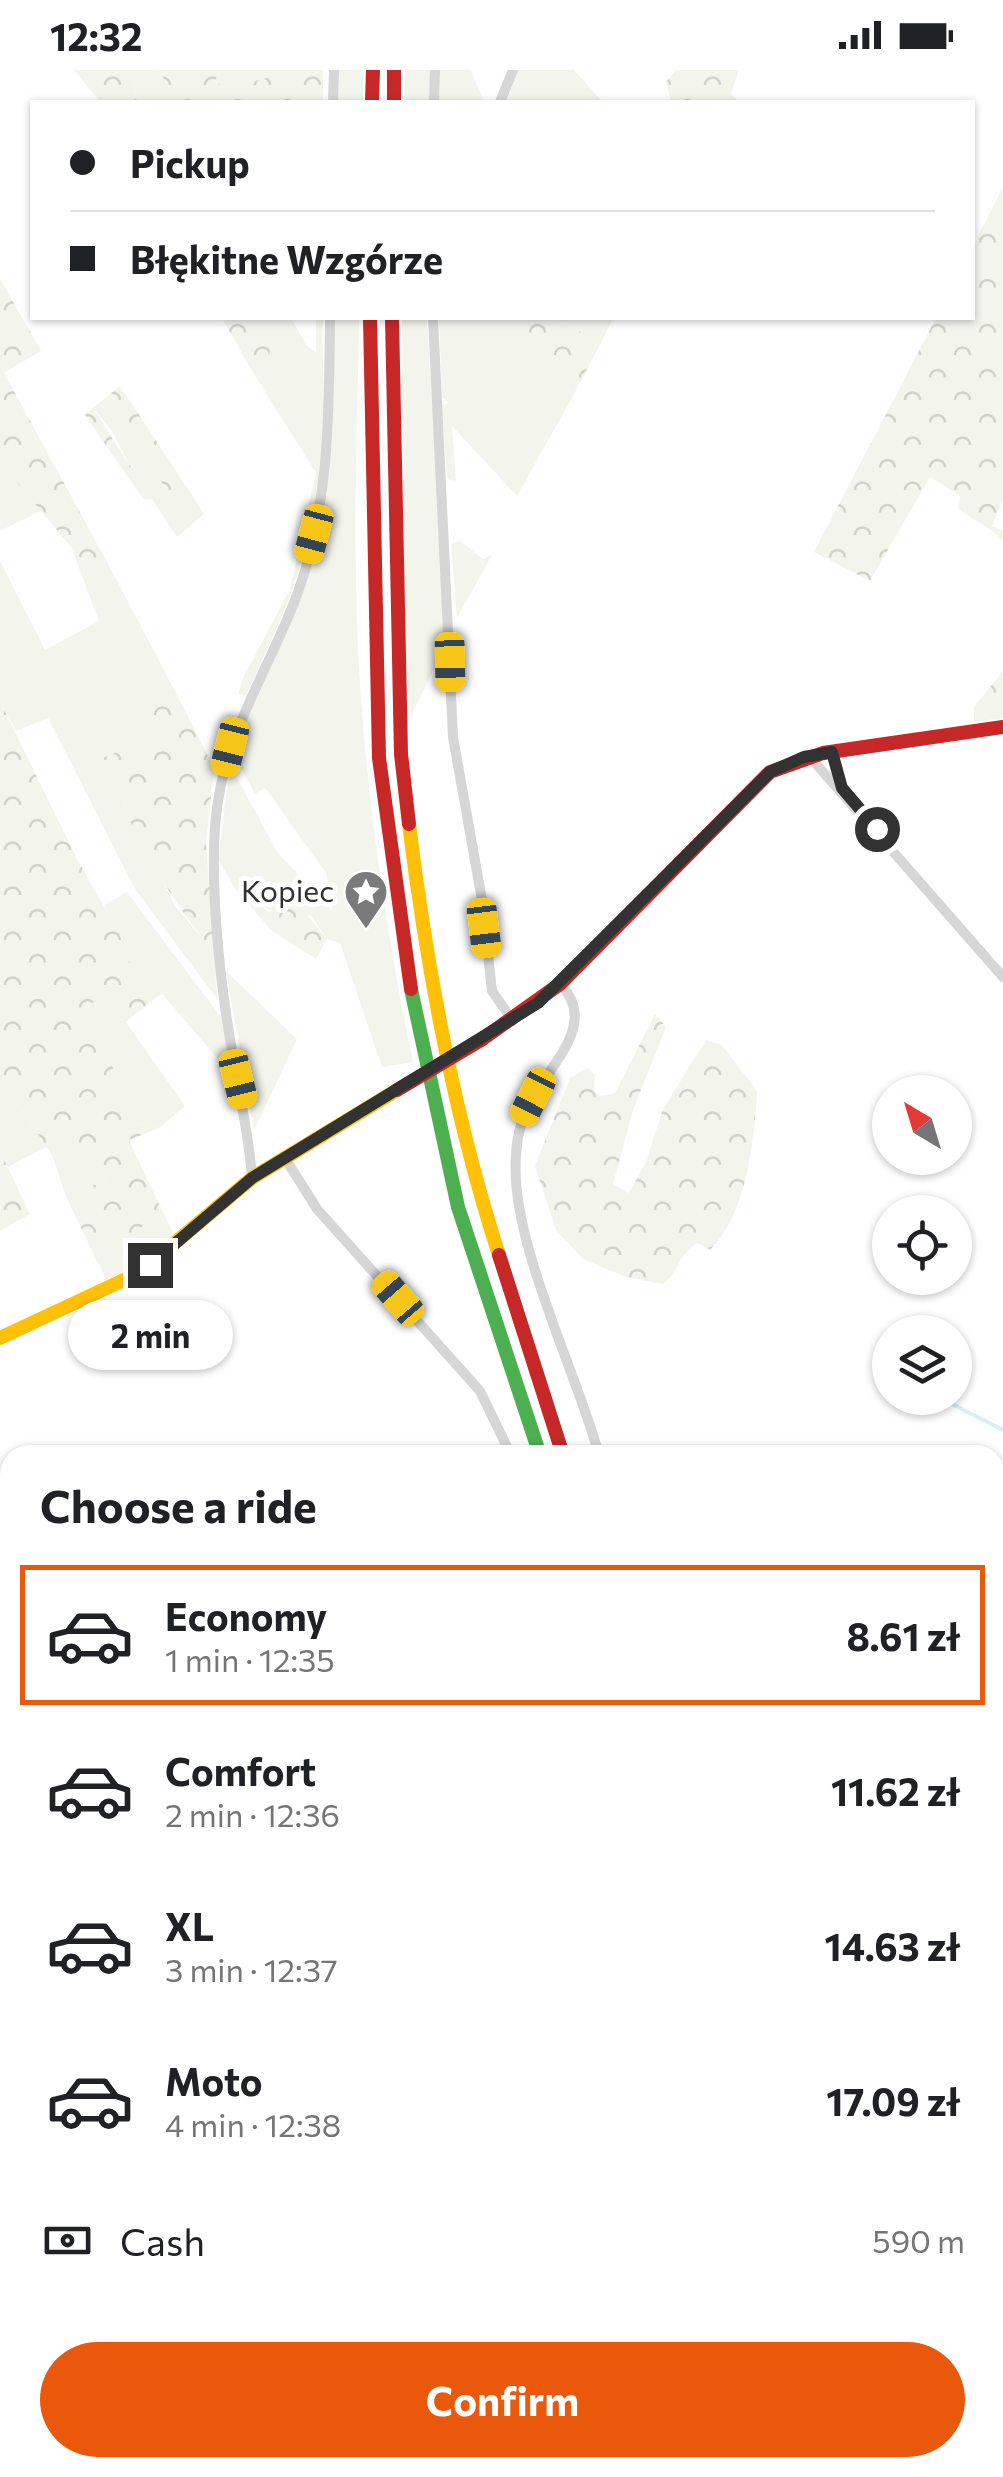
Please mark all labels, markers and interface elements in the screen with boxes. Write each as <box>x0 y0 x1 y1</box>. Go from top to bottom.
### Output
text: 12:32 <box>50 12 142 59</box>
text: Pickup <box>130 139 250 186</box>
text: Błękitne Wzgórze <box>130 235 443 282</box>
car <box>292 501 336 567</box>
car <box>434 632 466 692</box>
car <box>208 714 252 780</box>
route start <box>855 807 900 852</box>
place icon: Kopiec <box>343 869 389 930</box>
place label: Kopiec <box>241 871 334 908</box>
car <box>465 896 503 960</box>
car <box>216 1046 260 1112</box>
car <box>506 1063 560 1131</box>
north arrow <box>872 1075 972 1175</box>
map controls <box>872 1075 972 1415</box>
button: locate <box>872 1195 972 1295</box>
route end <box>128 1243 173 1288</box>
car <box>367 1266 429 1330</box>
callout: 2 min <box>68 1300 232 1370</box>
text: 2 min <box>111 1315 190 1355</box>
button: layers <box>872 1315 972 1415</box>
text: Choose a ride <box>40 1477 317 1532</box>
icon: car <box>45 1590 135 1680</box>
text: Economy <box>165 1592 327 1639</box>
text: 8.61 zł <box>847 1612 960 1659</box>
text: 1 min · 12:35 <box>165 1639 335 1679</box>
icon: car <box>45 1745 135 1835</box>
text: Comfort <box>165 1747 316 1794</box>
text: 11.62 zł <box>831 1767 960 1814</box>
text: 2 min · 12:36 <box>165 1794 340 1834</box>
icon: car <box>45 1900 135 1990</box>
text: XL <box>165 1902 214 1949</box>
text: 14.63 zł <box>824 1922 960 1969</box>
text: 3 min · 12:37 <box>165 1949 338 1989</box>
icon: car <box>45 2055 135 2145</box>
text: Moto <box>165 2057 263 2104</box>
text: 17.09 zł <box>826 2077 960 2124</box>
text: 4 min · 12:38 <box>165 2104 341 2144</box>
icon: cash <box>40 2213 95 2268</box>
text: Cash <box>120 2217 205 2264</box>
text: 590 m <box>872 2220 965 2260</box>
button: Confirm <box>40 2342 965 2457</box>

